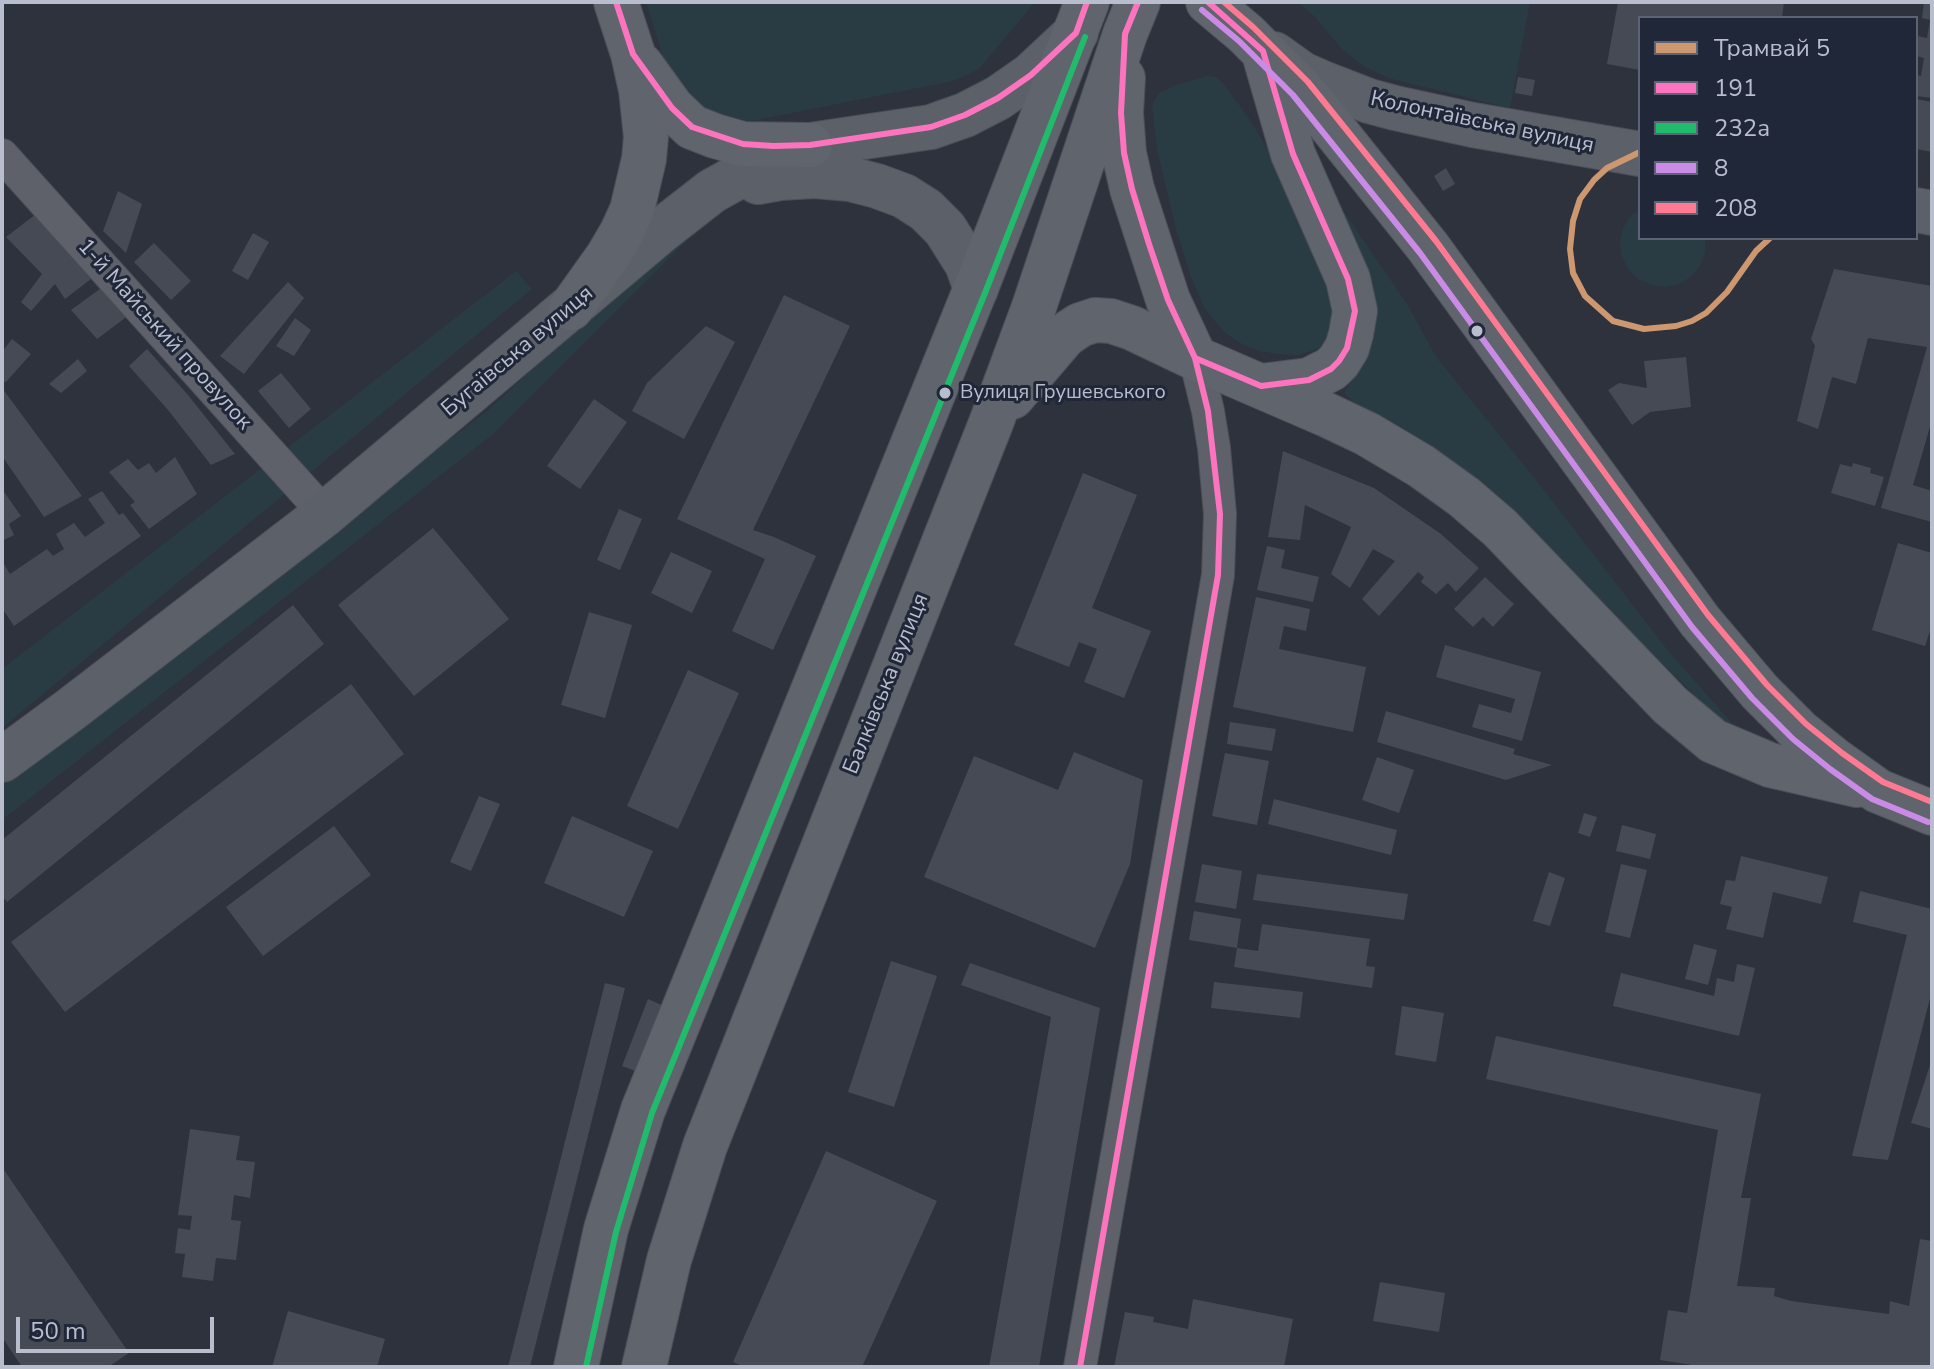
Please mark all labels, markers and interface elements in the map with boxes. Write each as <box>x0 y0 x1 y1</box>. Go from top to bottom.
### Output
legend <box>1638 16 1918 240</box>
text: Трамвай 5 <box>1714 32 1830 64</box>
text: 191 <box>1714 72 1757 104</box>
street label: Колонтаївська вулиця <box>1368 86 1596 160</box>
text: 232а <box>1714 112 1770 144</box>
text: 8 <box>1714 152 1728 184</box>
text: 208 <box>1714 192 1757 224</box>
street label: 1-й Майський провулок <box>71 234 257 436</box>
street label: Бугаївська вулиця <box>437 281 599 423</box>
unlabelled marker <box>1469 323 1485 339</box>
place label: Вулиця Грушевського <box>960 381 1166 405</box>
marker: Вулиця Грушевського <box>937 385 953 401</box>
street label: Балківська вулиця <box>839 590 935 778</box>
scale bar <box>20 1301 218 1351</box>
text: 50 m <box>30 1315 86 1347</box>

